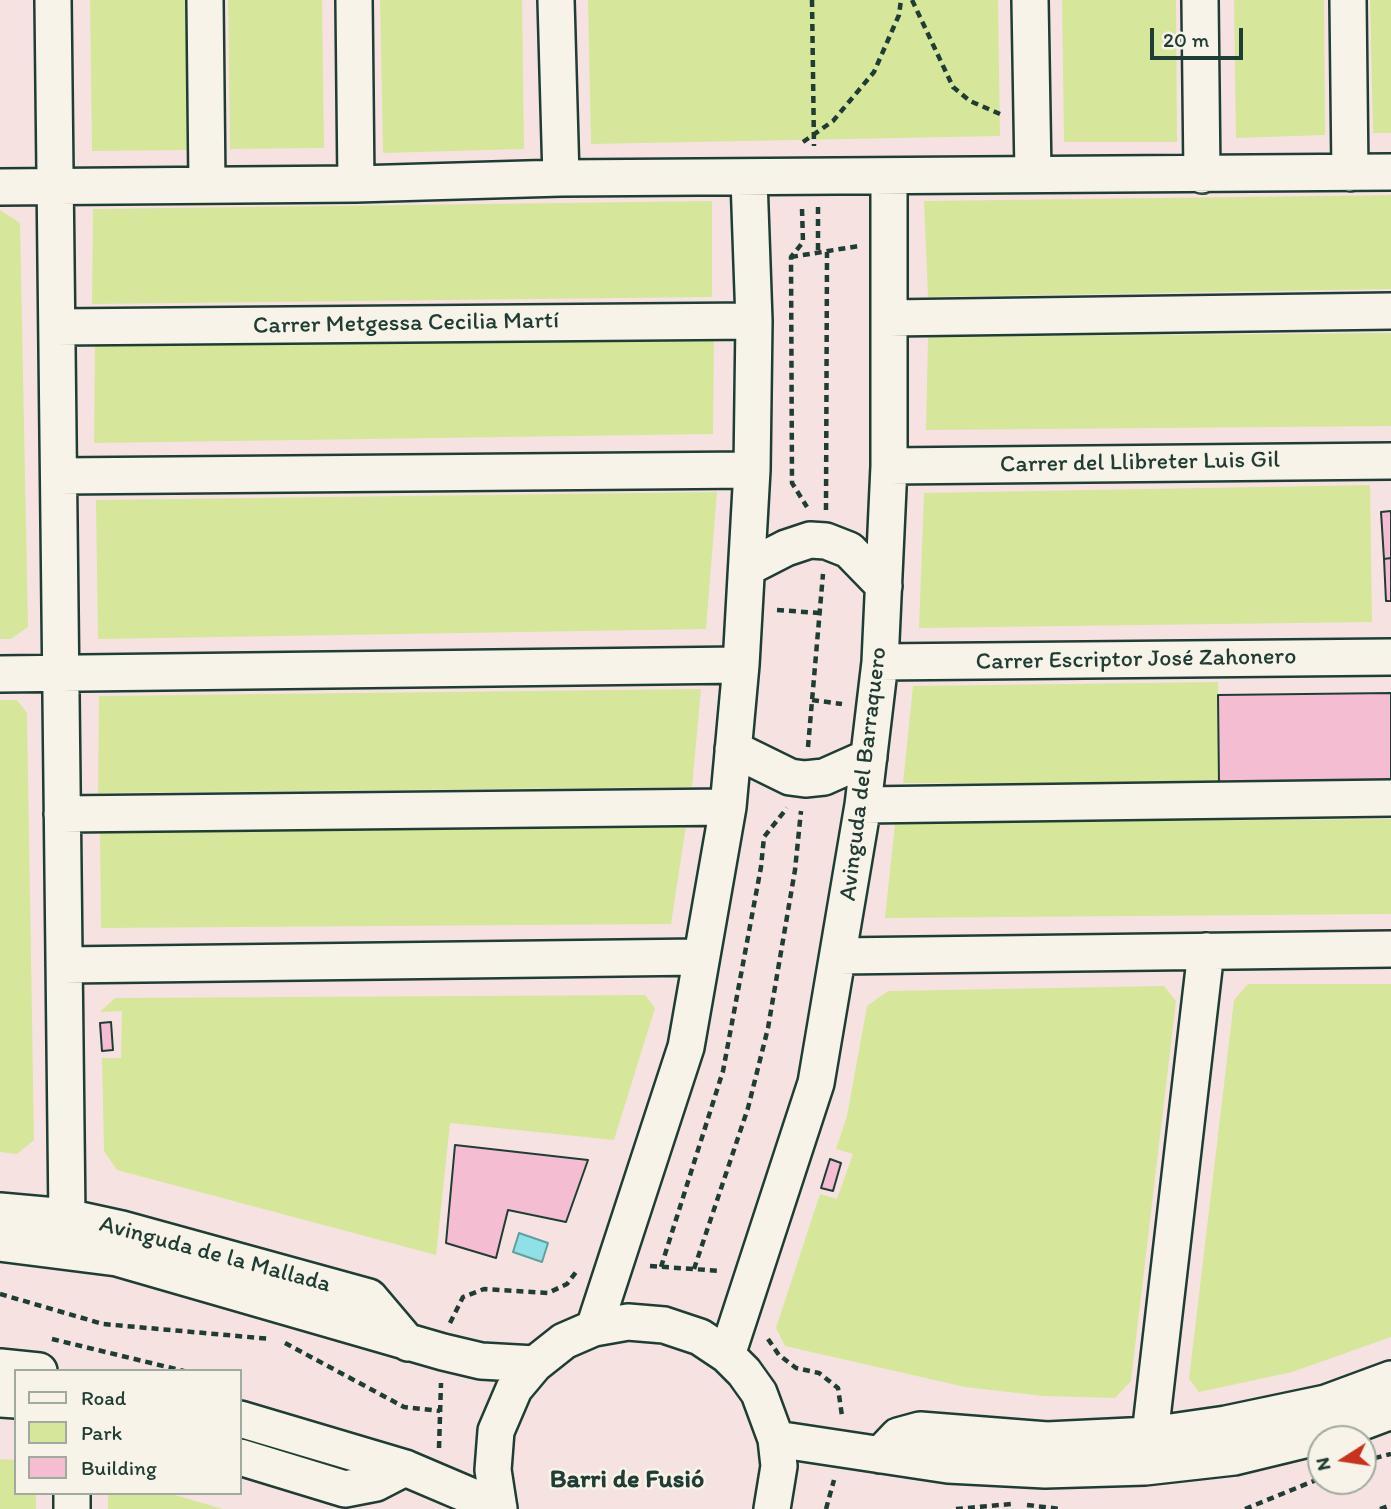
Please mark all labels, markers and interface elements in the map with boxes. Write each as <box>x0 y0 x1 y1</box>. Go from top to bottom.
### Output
scale bar <box>1153 14 1246 58</box>
text: 20 m <box>1163 27 1209 52</box>
street label: Carrer Metgessa Cecilia Martí <box>253 307 559 341</box>
street label: Carrer del Llibreter Luis Gil <box>1000 446 1280 480</box>
street label: Carrer Escriptor José Zahonero <box>975 643 1297 677</box>
street label: Avinguda del Barraquero <box>834 645 894 903</box>
street label: Avinguda de la Mallada <box>96 1210 334 1300</box>
legend <box>14 1369 242 1495</box>
text: Road <box>81 1385 126 1410</box>
text: Park <box>81 1420 122 1445</box>
north arrow <box>1307 1425 1377 1495</box>
text: Building <box>81 1455 157 1480</box>
text: N <box>1310 1455 1336 1473</box>
district label: Barri de Fusió <box>550 1464 704 1496</box>

